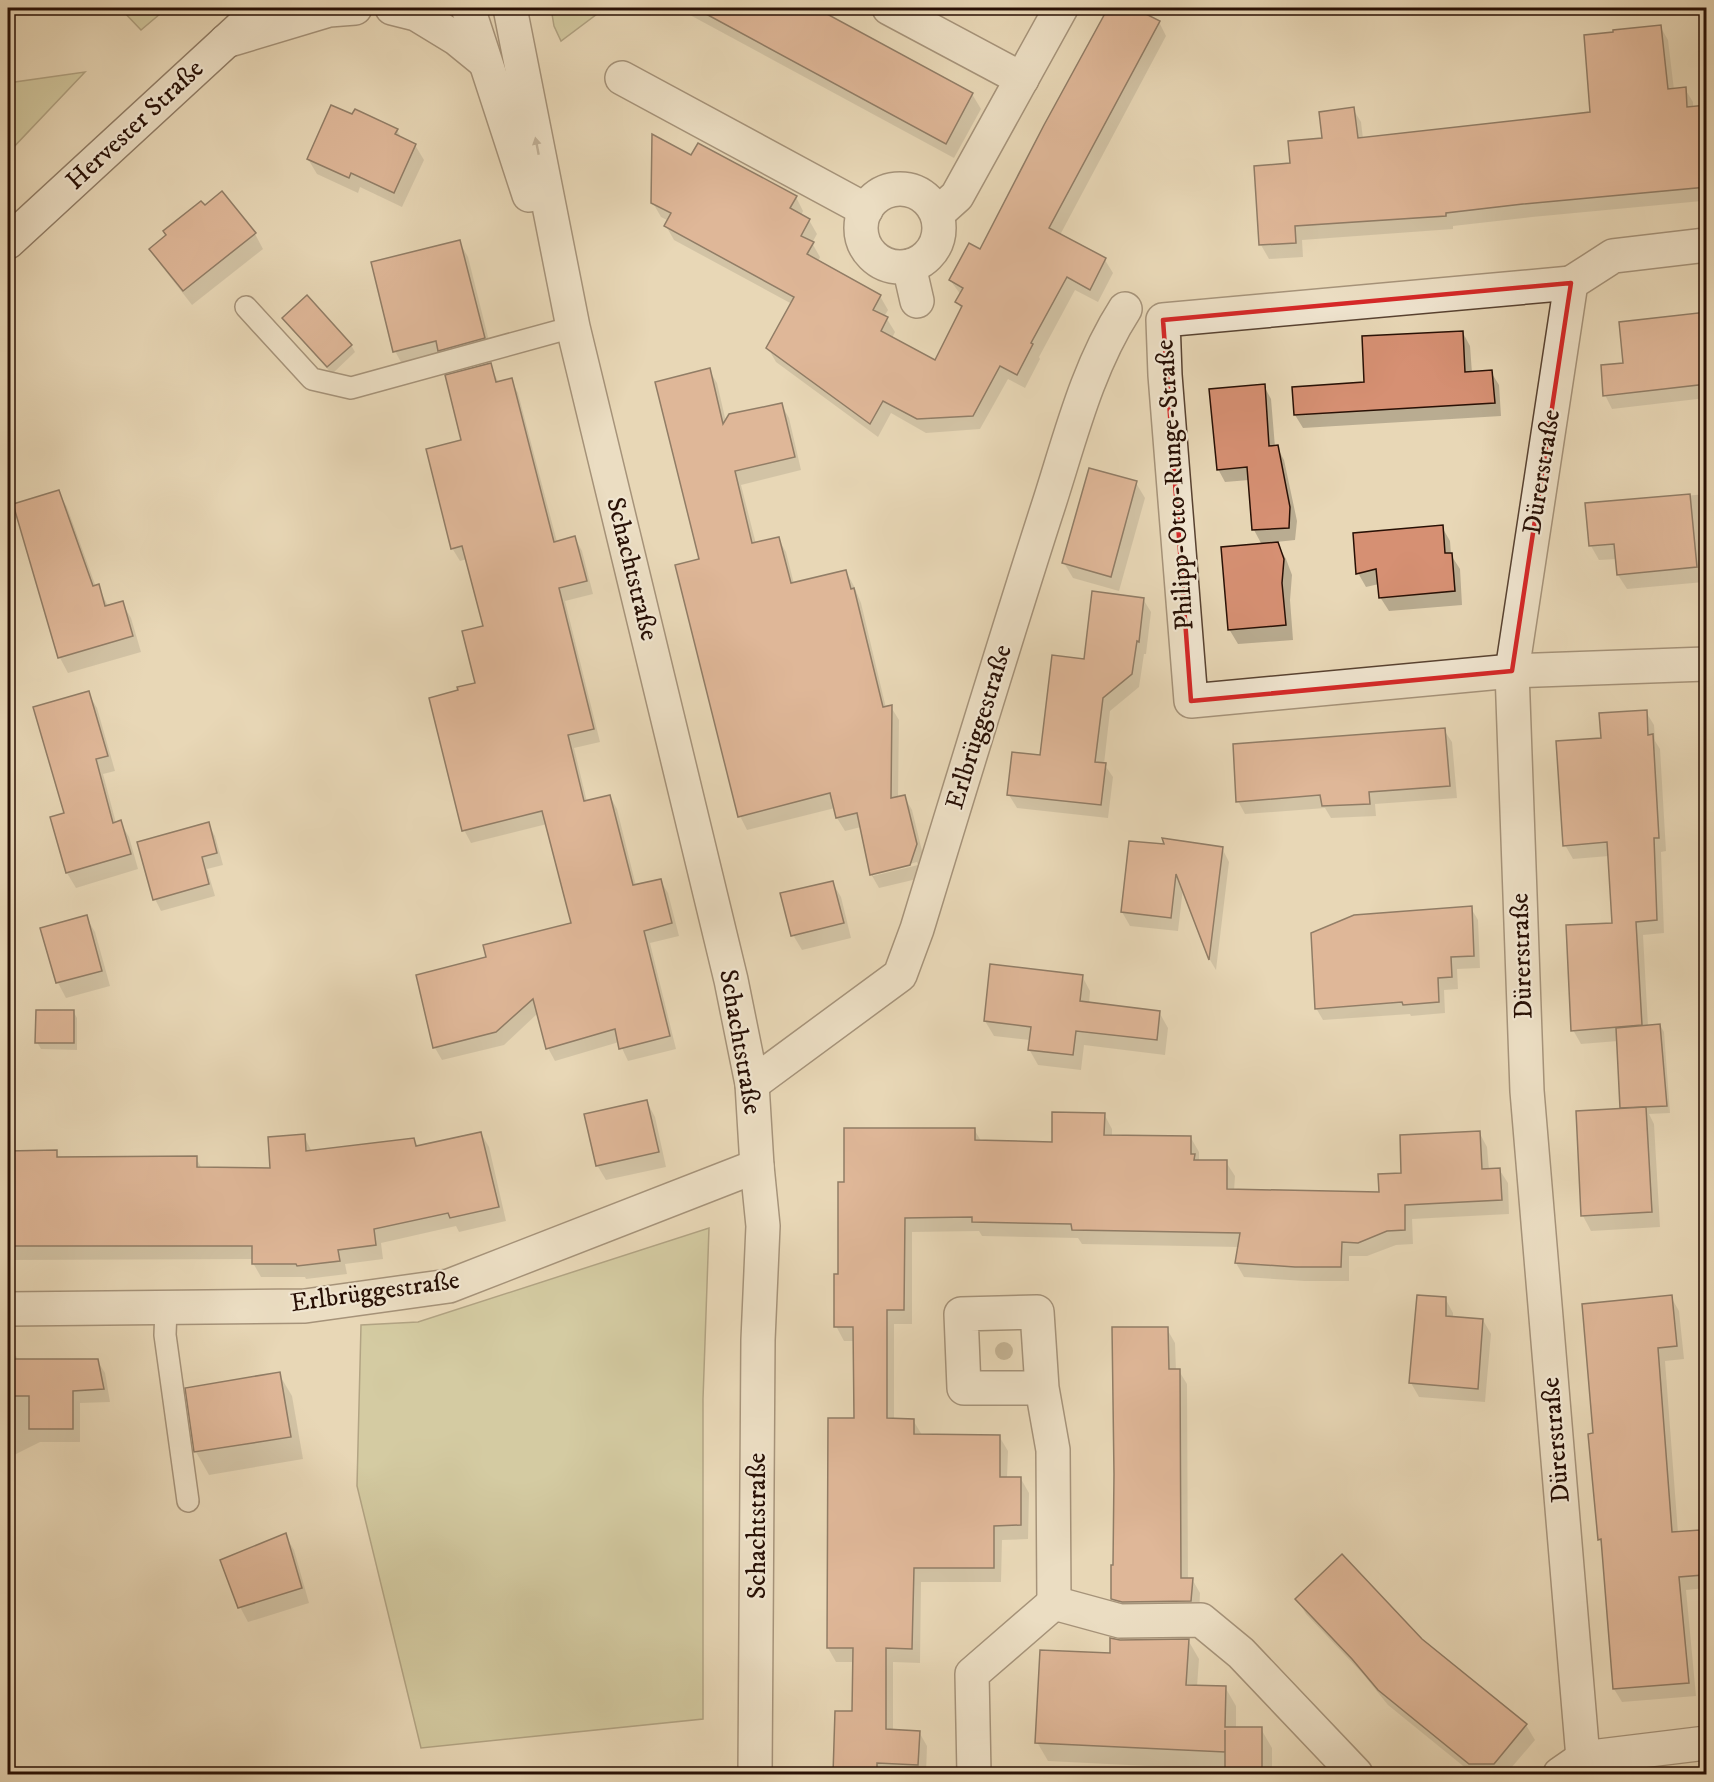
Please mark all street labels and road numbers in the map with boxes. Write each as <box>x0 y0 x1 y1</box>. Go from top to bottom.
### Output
street label: Hervester Straße <box>59 53 211 197</box>
street label: Philipp-Otto-Runge-Straße <box>1148 338 1202 632</box>
street label: Dürerstraße <box>1516 407 1568 537</box>
street label: Schachtstraße <box>598 494 666 644</box>
street label: Erlbrüggestraße <box>938 641 1020 813</box>
street label: Dürerstraße <box>1503 892 1541 1020</box>
street label: Schachtstraße <box>711 967 769 1117</box>
street label: Erlbrüggestraße <box>288 1264 462 1320</box>
street label: Dürerstraße <box>1534 1376 1578 1504</box>
street label: Schachtstraße <box>741 1453 774 1599</box>

